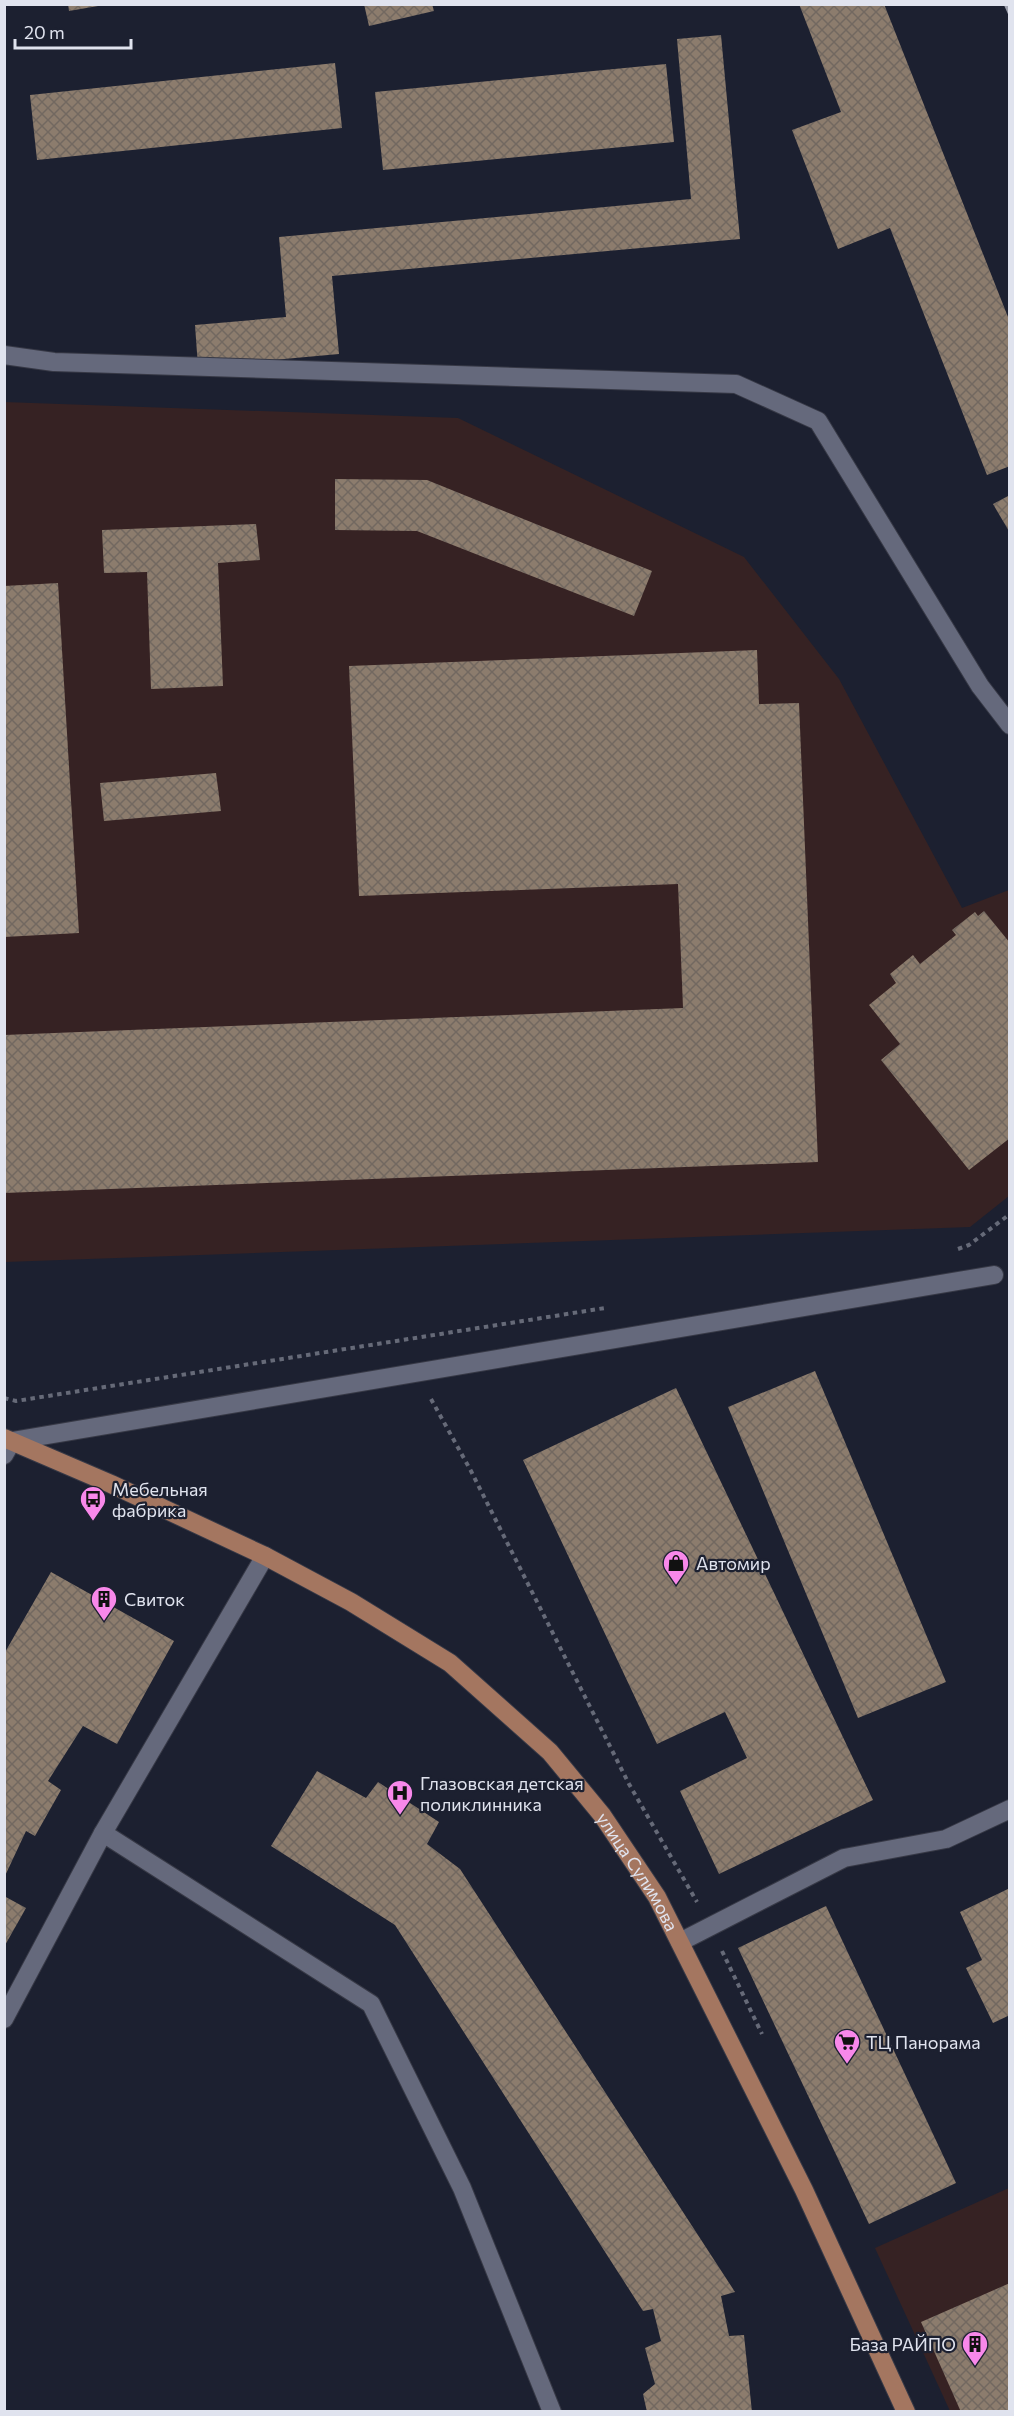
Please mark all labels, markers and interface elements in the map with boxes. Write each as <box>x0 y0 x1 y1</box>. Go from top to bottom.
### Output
scale bar <box>15 12 130 50</box>
text: 20 m <box>24 21 65 43</box>
place label: Мебельная фабрика <box>112 1478 208 1521</box>
bus stop icon: Мебельная фабрика <box>78 1484 108 1522</box>
shop icon: Автомир <box>661 1548 691 1586</box>
place label: Автомир <box>696 1552 771 1574</box>
building icon: Свиток <box>89 1584 119 1622</box>
place label: Свиток <box>124 1588 185 1610</box>
place label: Глазовская детская поликлинника <box>420 1772 584 1815</box>
hospital icon: Глазовская детская поликлинника <box>385 1778 415 1816</box>
street label: улица Сулимова <box>592 1808 683 1935</box>
supermarket icon: ТЦ Панорама <box>832 2027 862 2065</box>
place label: ТЦ Панорама <box>866 2031 981 2053</box>
building icon: База РАЙПО <box>960 2329 990 2367</box>
place label: База РАЙПО <box>849 2333 956 2355</box>

